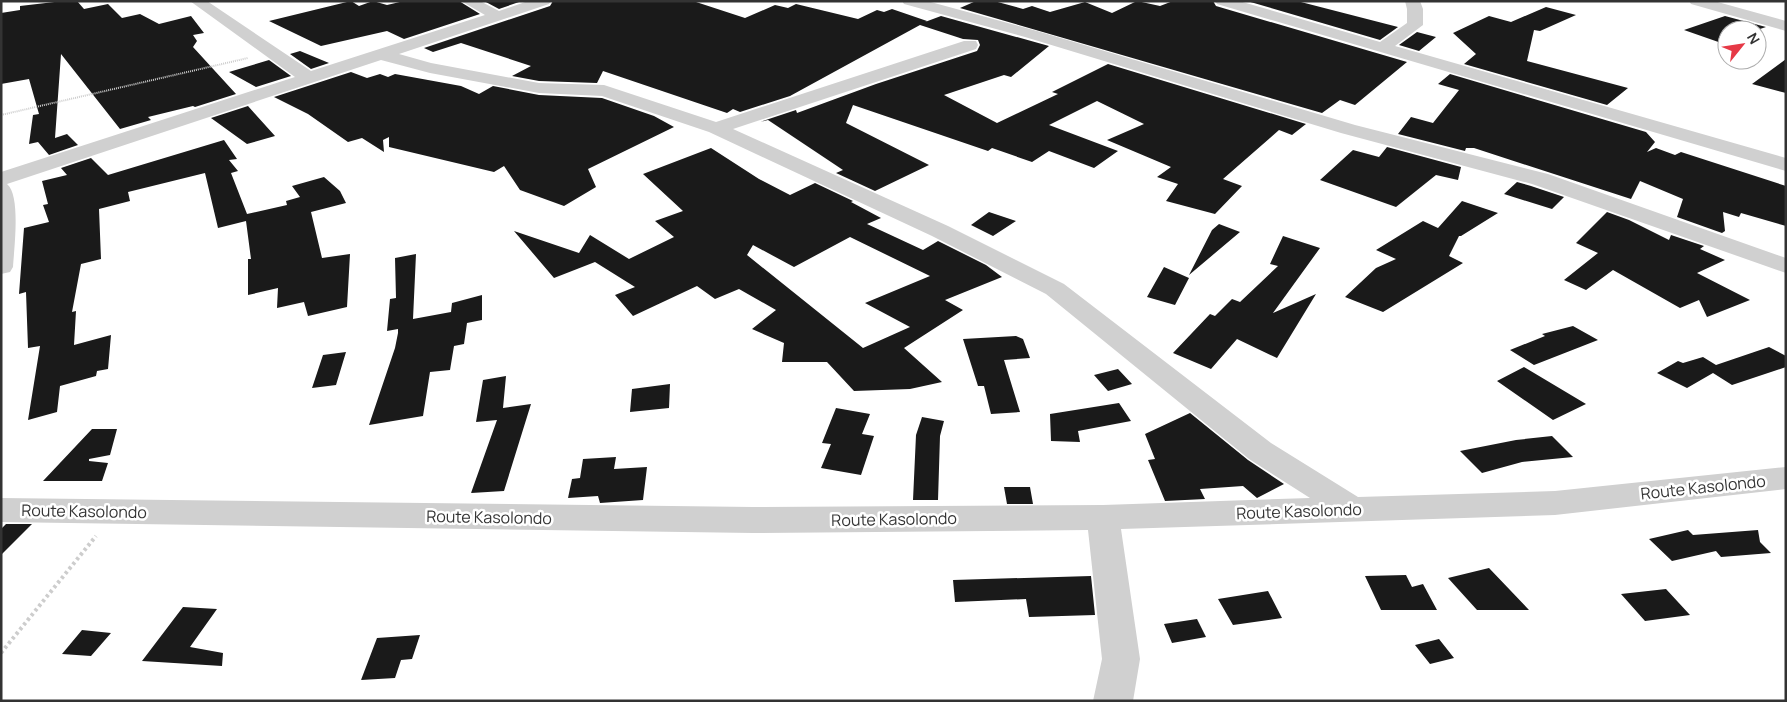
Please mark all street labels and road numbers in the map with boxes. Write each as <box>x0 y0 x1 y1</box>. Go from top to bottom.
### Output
street label: Route Kasolondo <box>1639 469 1767 505</box>
street label: Route Kasolondo <box>1236 498 1362 524</box>
street label: Route Kasolondo <box>21 499 147 523</box>
street label: Route Kasolondo <box>426 505 552 529</box>
street label: Route Kasolondo <box>831 507 957 531</box>

